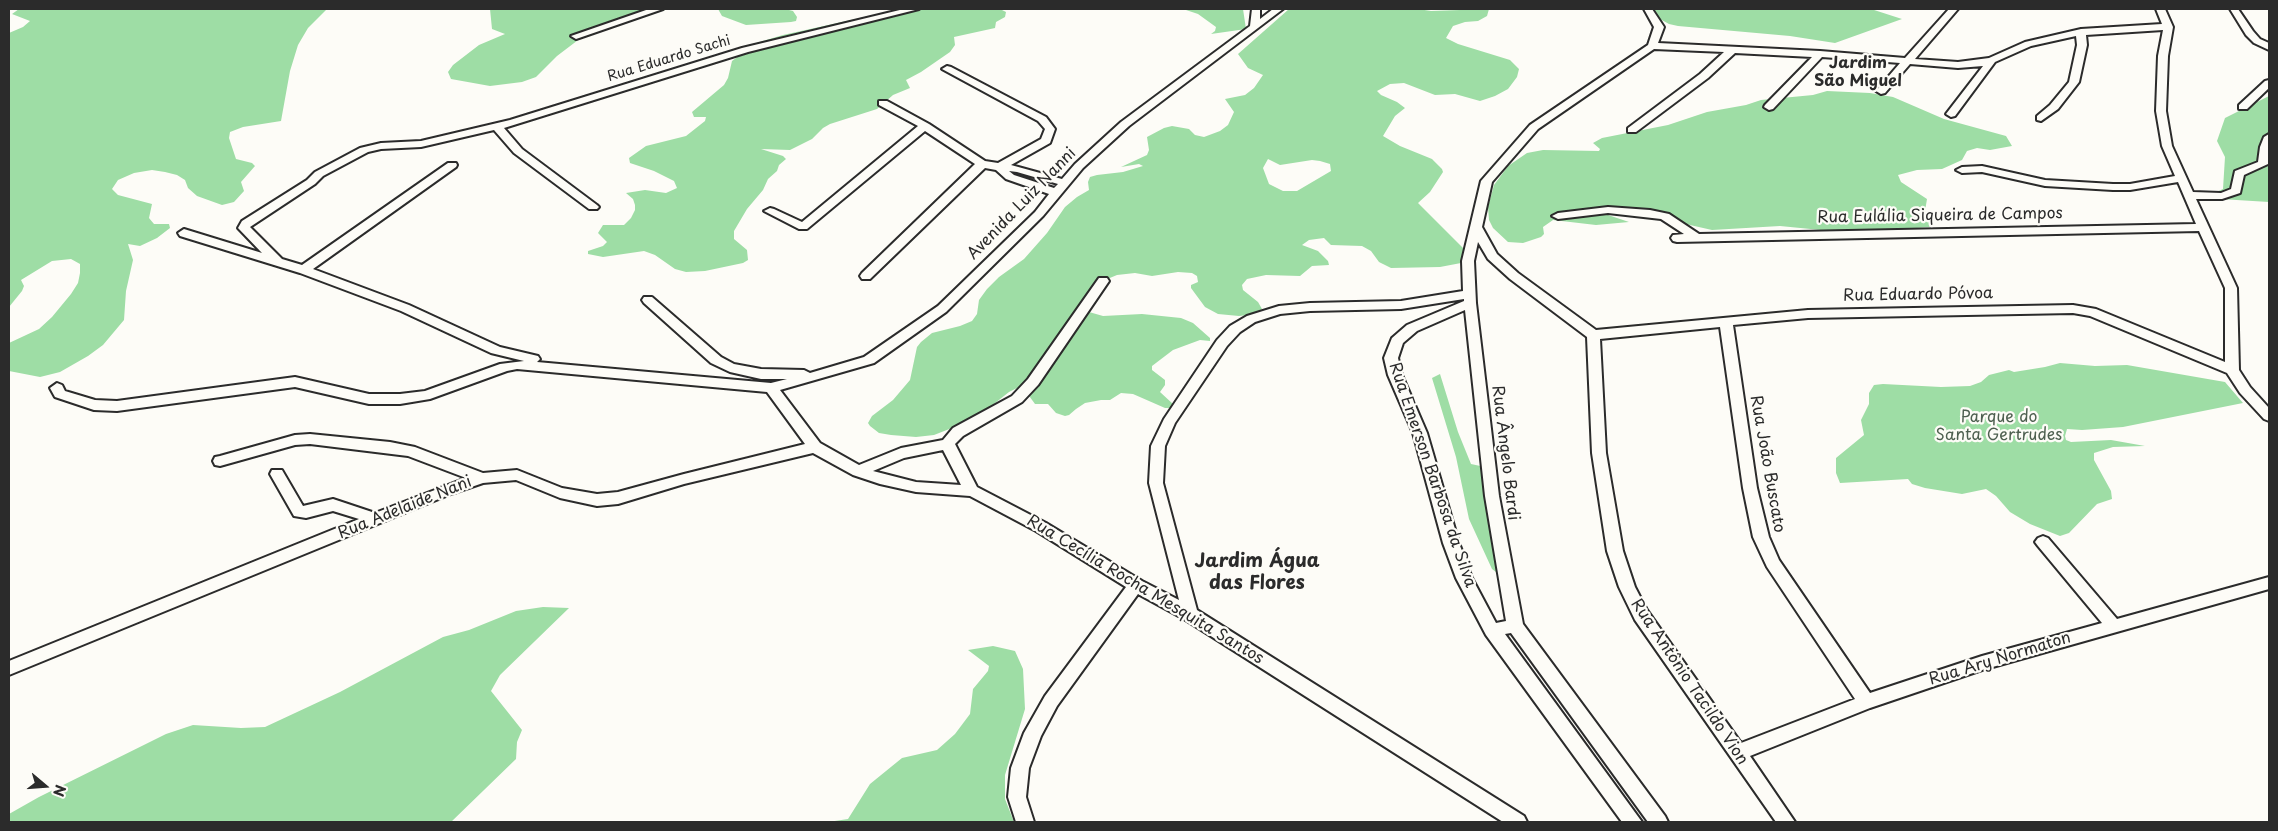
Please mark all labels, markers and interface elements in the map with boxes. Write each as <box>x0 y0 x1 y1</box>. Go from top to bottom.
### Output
street label: Rua Eduardo Sachi <box>605 32 733 86</box>
district label: Jardim São Miguel <box>1814 54 1902 92</box>
street label: Avenida Luiz Nanni <box>964 144 1080 264</box>
street label: Rua Eulália Siqueira de Campos <box>1817 204 2063 228</box>
street label: Rua Eduardo Póvoa <box>1843 284 1993 306</box>
street label: Rua Emerson Barbosa da Silva <box>1384 360 1480 590</box>
street label: Rua Ângelo Bardi <box>1487 384 1523 522</box>
street label: Rua João Buscato <box>1745 394 1789 534</box>
park label: Parque do Santa Gertrudes <box>1936 408 2062 446</box>
street label: Rua Adelaide Nani <box>335 472 475 544</box>
street label: Rua Cecília Rocha Mesquita Santos <box>1023 512 1267 668</box>
district label: Jardim Água das Flores <box>1194 551 1320 595</box>
street label: Rua Antônio Tacildo Vion <box>1626 595 1752 769</box>
street label: Rua Ary Normaton <box>1927 628 2073 690</box>
north arrow <box>20 761 70 811</box>
text: N <box>48 782 71 799</box>

